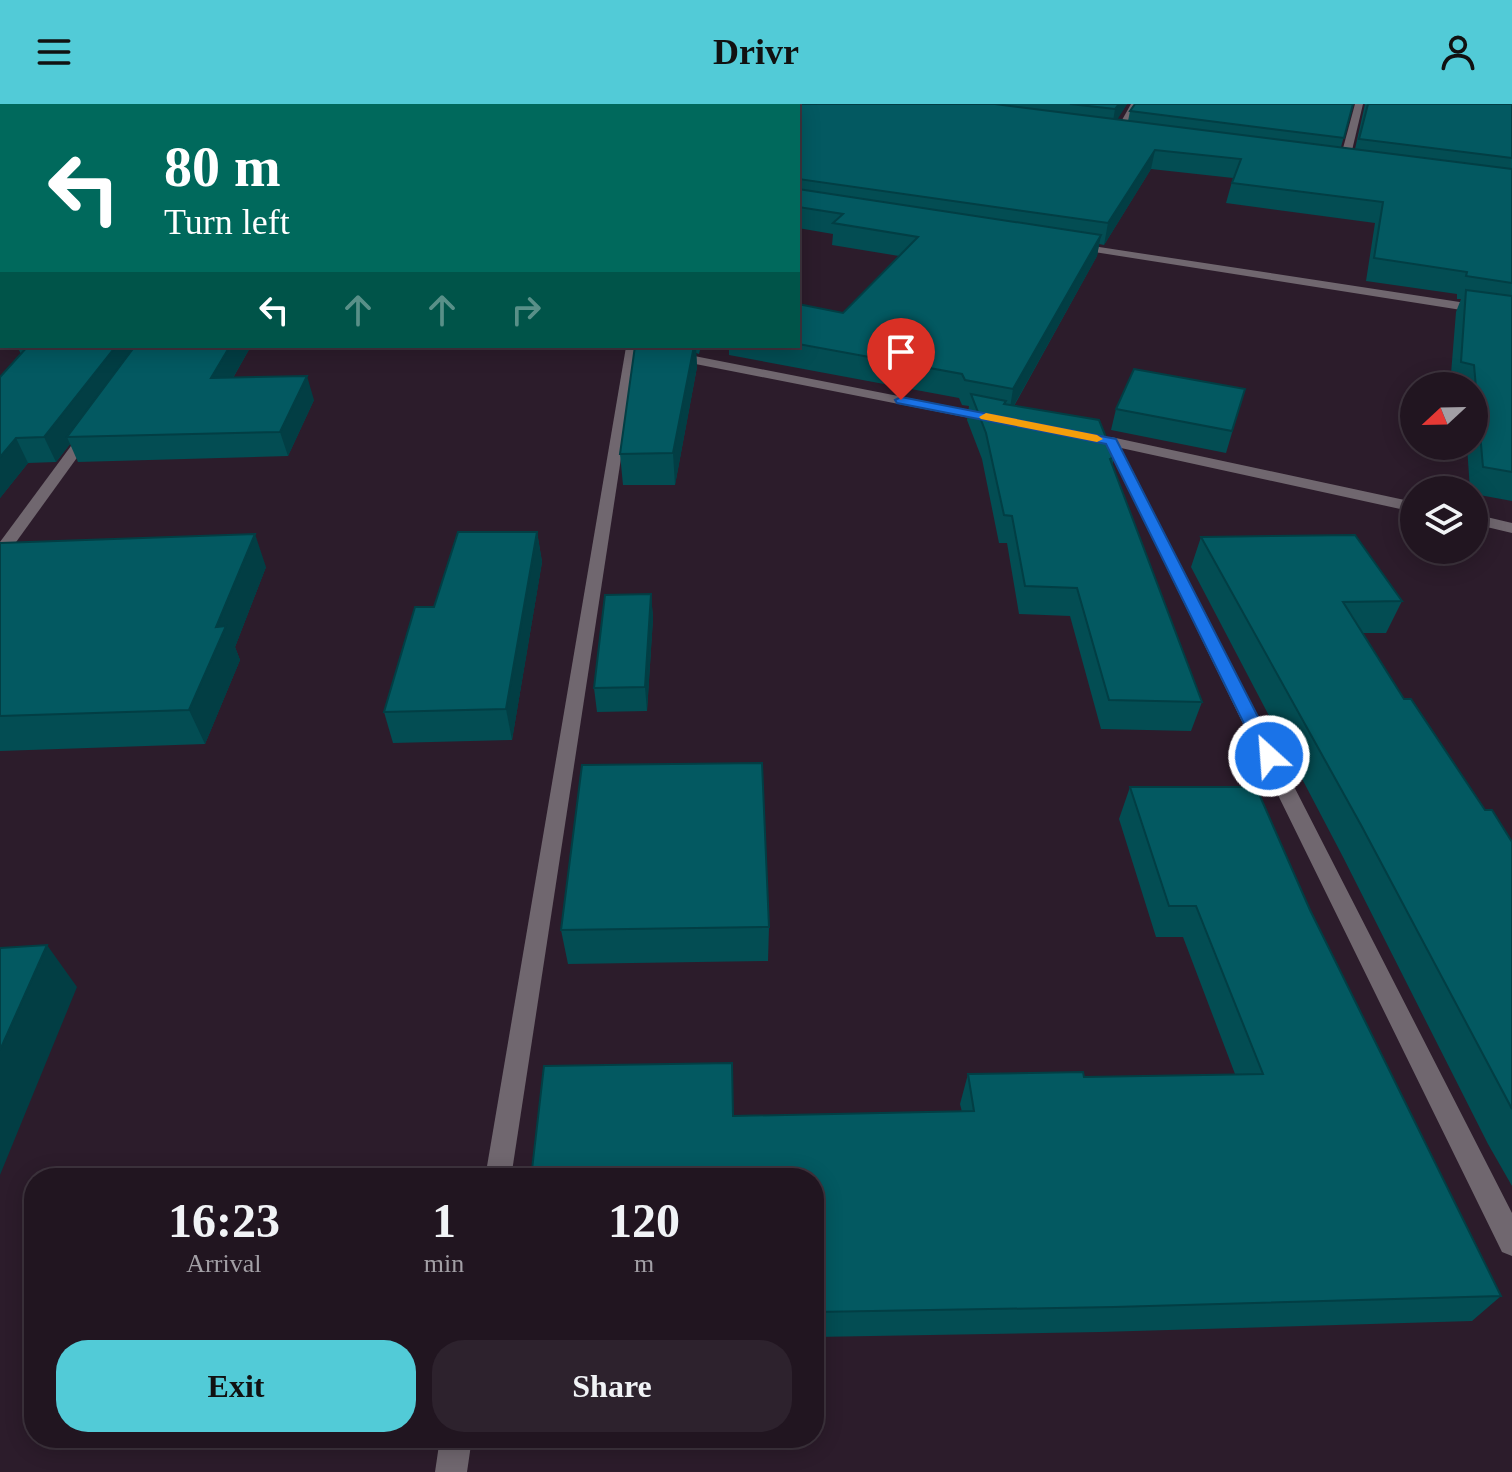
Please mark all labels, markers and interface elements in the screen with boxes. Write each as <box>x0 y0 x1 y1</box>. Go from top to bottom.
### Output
icon: menu <box>32 30 76 74</box>
icon: person <box>1436 30 1480 74</box>
text: Drivr <box>713 32 799 72</box>
icon: left <box>32 136 136 240</box>
text: 80 m <box>164 136 281 198</box>
text: Turn left <box>164 202 290 242</box>
icon: left <box>252 288 296 332</box>
icon: ahead <box>336 288 380 332</box>
icon: ahead <box>420 288 464 332</box>
icon: right <box>504 288 548 332</box>
pin <box>867 318 935 400</box>
icon: arrive <box>879 330 923 374</box>
north arrow <box>1400 372 1488 460</box>
map controls <box>1400 372 1488 564</box>
button: layers <box>1400 476 1488 564</box>
position arrow <box>1227 714 1311 798</box>
text: 16:23 <box>168 1194 280 1247</box>
text: 1 <box>432 1194 456 1247</box>
text: 120 <box>608 1194 680 1247</box>
text: Arrival <box>186 1249 261 1278</box>
text: min <box>424 1249 464 1278</box>
text: m <box>634 1249 654 1278</box>
button: Exit <box>56 1340 416 1432</box>
button: Share <box>432 1340 792 1432</box>

